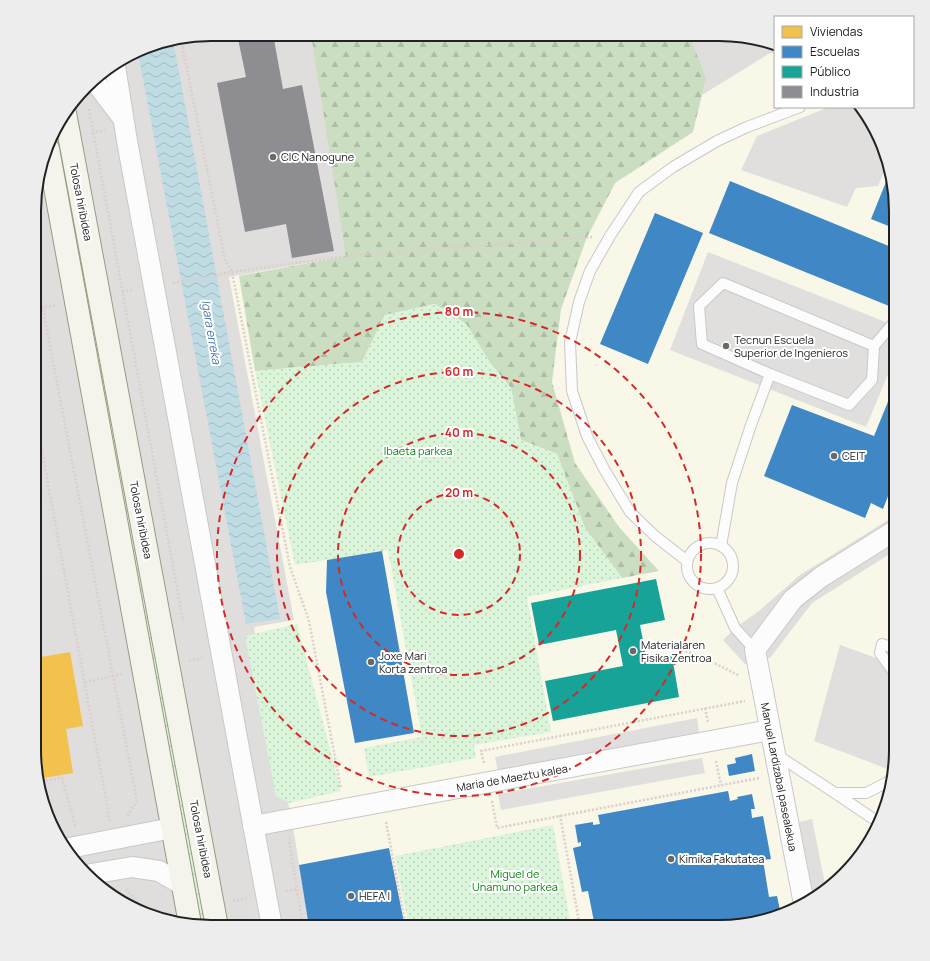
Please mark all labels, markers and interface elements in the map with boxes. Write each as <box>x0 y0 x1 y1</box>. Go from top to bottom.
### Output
legend <box>774 16 914 108</box>
text: Viviendas <box>810 23 863 40</box>
text: Escuelas <box>810 43 860 60</box>
text: Público <box>810 63 851 80</box>
text: Industria <box>810 83 859 100</box>
place label: CIC Nanogune <box>281 149 355 164</box>
marker: CIC Nanogune <box>268 152 278 162</box>
street label: Tolosa hiribidea <box>67 162 96 242</box>
water label: Igara erreka <box>197 298 226 367</box>
text: 80 m <box>445 303 473 320</box>
place label: Tecnun Escuela Superior de Ingenieros <box>734 332 848 360</box>
marker: Tecnun Escuela Superior de Ingenieros <box>721 341 731 351</box>
text: 60 m <box>445 363 473 380</box>
text: 40 m <box>445 424 473 441</box>
park label: Ibaeta parkea <box>384 443 452 458</box>
place label: CEIT <box>842 448 866 463</box>
marker: CEIT <box>829 451 839 461</box>
street label: Tolosa hiribidea <box>127 480 156 560</box>
text: 20 m <box>445 484 473 501</box>
centre of rings <box>452 547 466 561</box>
place label: Materialaren Fisika Zentroa <box>641 637 712 665</box>
marker: Materialaren Fisika Zentroa <box>628 646 638 656</box>
place label: Joxe Mari Korta zentroa <box>379 648 447 676</box>
marker: Joxe Mari Korta zentroa <box>366 657 376 667</box>
street label: Manuel Lardizabal pasealekua <box>758 701 801 853</box>
street label: Maria de Maeztu kalea <box>455 760 569 795</box>
street label: Tolosa hiribidea <box>187 799 216 879</box>
place label: Kimika Fakutatea <box>679 851 764 866</box>
marker: Kimika Fakutatea <box>666 854 676 864</box>
park label: Miguel de Unamuno parkea <box>472 866 558 894</box>
place label: HEFA I <box>359 888 390 903</box>
marker: HEFA I <box>346 891 356 901</box>

